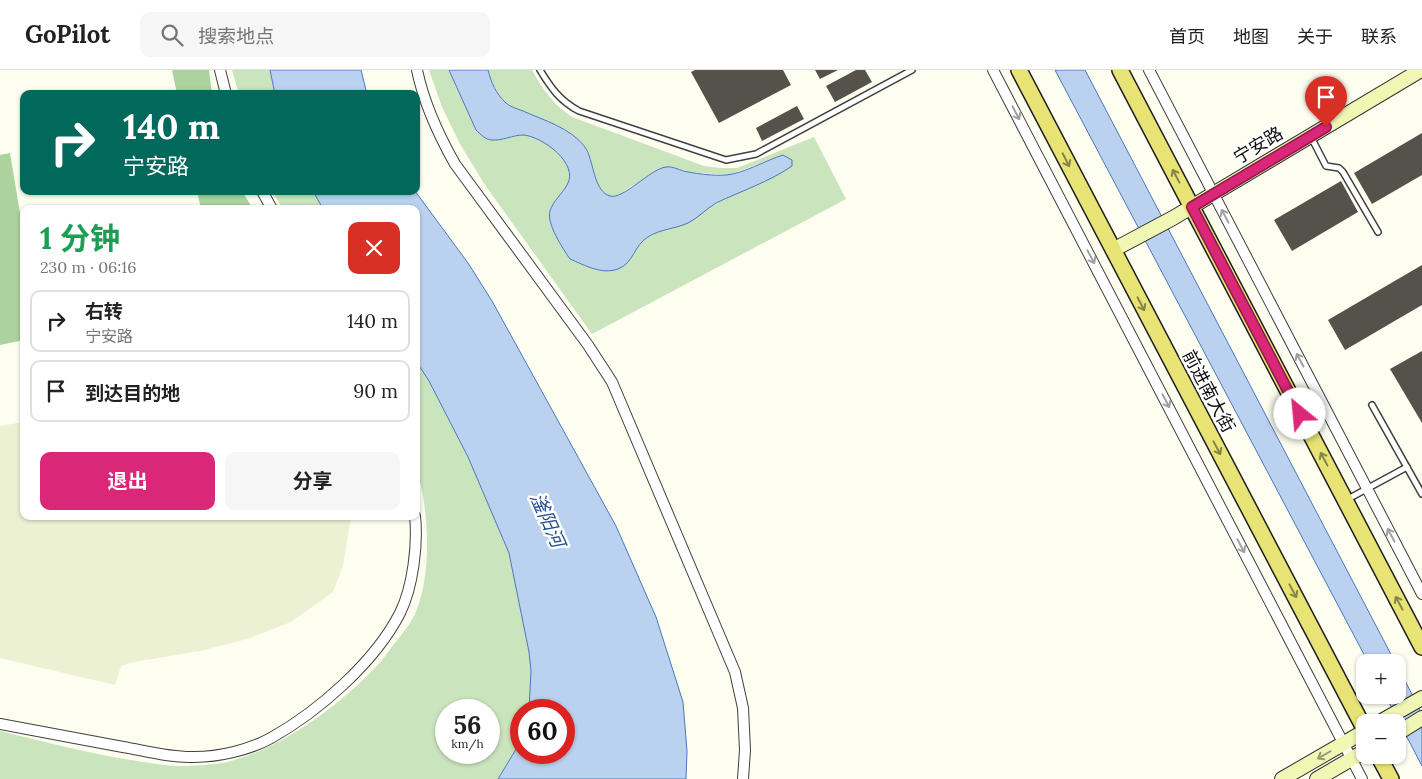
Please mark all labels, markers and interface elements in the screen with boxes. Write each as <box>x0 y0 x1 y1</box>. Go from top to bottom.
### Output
search box <box>140 12 490 57</box>
text: GoPilot <box>25 19 110 50</box>
icon: search <box>158 21 186 49</box>
text: 搜索地点 <box>198 24 274 48</box>
text: 首页 <box>1169 25 1205 48</box>
text: 地图 <box>1233 25 1269 48</box>
text: 关于 <box>1297 25 1333 48</box>
text: 联系 <box>1361 25 1397 48</box>
pin <box>1305 76 1347 127</box>
icon: arrive <box>1312 83 1340 111</box>
text: 140 m <box>123 104 220 149</box>
one-way arrow <box>1011 105 1021 120</box>
icon: right <box>40 110 105 175</box>
street label: 宁安路 <box>1229 121 1287 169</box>
text: 宁安路 <box>123 152 189 180</box>
one-way arrow <box>1062 152 1071 167</box>
one-way arrow <box>1171 169 1180 184</box>
one-way arrow <box>1220 209 1229 224</box>
text: 1 分钟 <box>40 219 120 257</box>
button: close <box>348 222 400 274</box>
one-way arrow <box>1086 250 1096 265</box>
text: 230 m · 06:16 <box>40 257 136 277</box>
one-way arrow <box>1137 296 1147 311</box>
text: 右转 <box>85 299 123 323</box>
icon: right <box>42 307 70 335</box>
text: 140 m <box>347 309 398 333</box>
text: 宁安路 <box>85 326 133 346</box>
street label: 前进南大街 <box>1178 346 1240 436</box>
one-way arrow <box>1295 353 1304 368</box>
icon: arrive <box>42 377 70 405</box>
text: 90 m <box>353 379 398 403</box>
text: 到达目的地 <box>85 381 180 405</box>
position arrow <box>1273 387 1325 439</box>
one-way arrow <box>1161 394 1171 409</box>
one-way arrow <box>1212 440 1222 455</box>
button: 退出 <box>40 452 215 510</box>
button: 分享 <box>225 452 400 510</box>
one-way arrow <box>1319 452 1329 467</box>
water label: 滏阳河 <box>525 489 572 555</box>
one-way arrow <box>1386 528 1395 543</box>
one-way arrow <box>1236 538 1246 553</box>
one-way arrow <box>1288 584 1298 599</box>
one-way arrow <box>1394 596 1404 611</box>
map controls <box>1356 654 1406 764</box>
button: + <box>1356 654 1406 704</box>
speed limit sign: 60 <box>510 699 575 764</box>
text: 56 <box>454 709 481 741</box>
button: − <box>1356 714 1406 764</box>
text: km/h <box>451 736 484 751</box>
one-way arrow <box>1316 750 1331 760</box>

